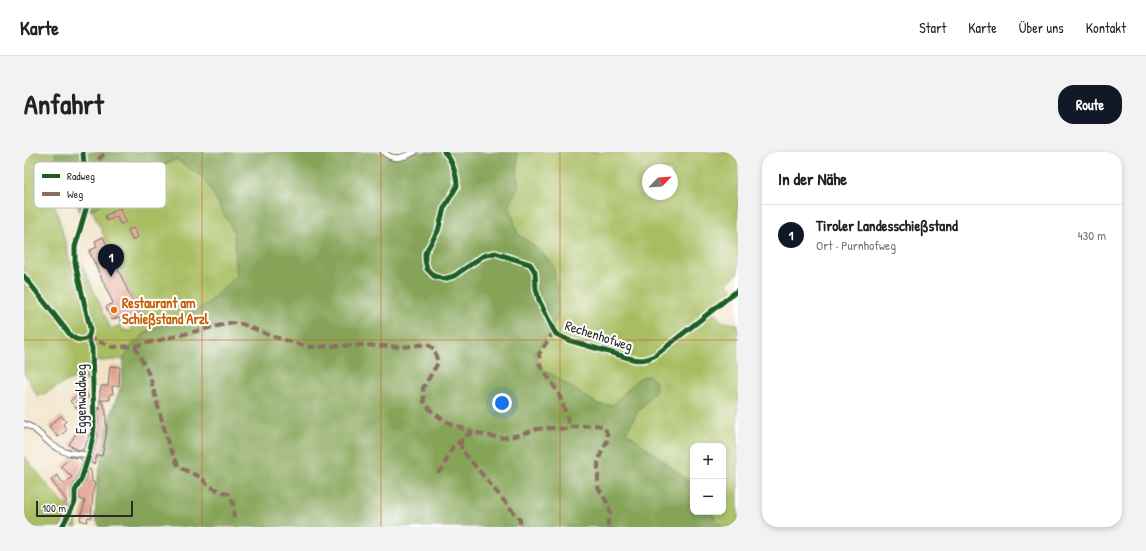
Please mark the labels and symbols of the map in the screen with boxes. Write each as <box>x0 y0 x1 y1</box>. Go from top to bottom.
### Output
legend <box>34 162 166 208</box>
north arrow <box>642 164 678 200</box>
text: Radweg <box>67 169 95 183</box>
text: Weg <box>67 187 83 201</box>
pin: 1 <box>98 244 124 277</box>
place label: Restaurant am Schießstand Arzl <box>122 293 209 330</box>
marker: Restaurant am Schießstand Arzl <box>109 305 119 315</box>
street label: Rechenhofweg <box>562 315 635 356</box>
street label: Eggenwaldweg <box>71 364 91 434</box>
your location <box>492 393 512 413</box>
scale bar <box>36 499 133 518</box>

